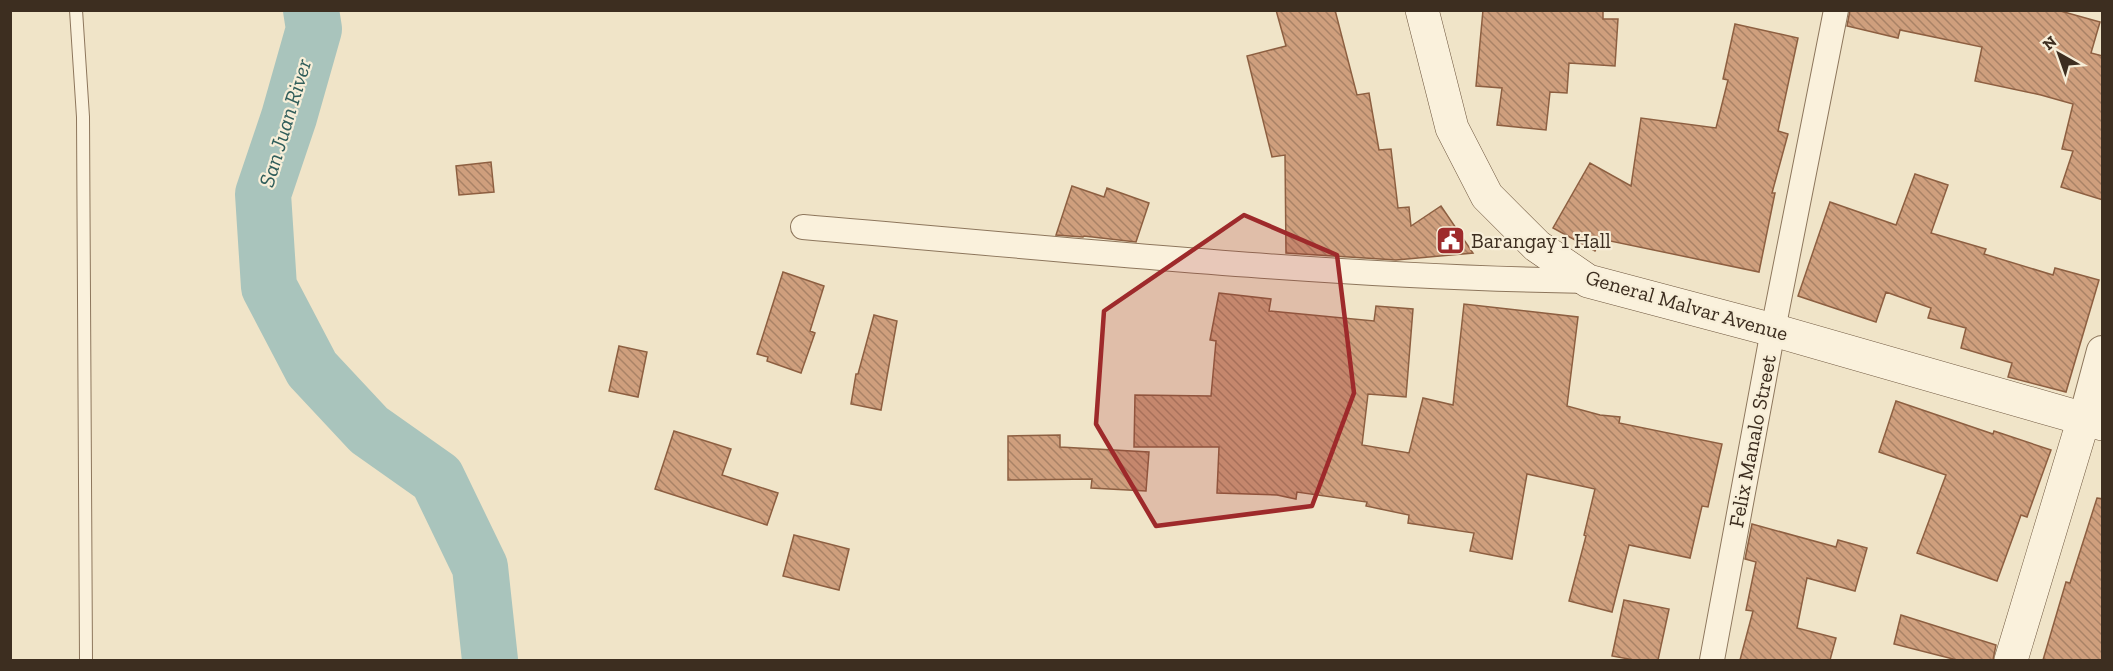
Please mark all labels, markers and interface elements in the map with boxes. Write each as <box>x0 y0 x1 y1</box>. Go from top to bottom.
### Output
north arrow <box>2029 24 2089 84</box>
text: N <box>2039 32 2060 54</box>
water label: San Juan River <box>253 55 317 190</box>
public building icon: Barangay 1 Hall <box>1434 224 1466 256</box>
place label: Barangay 1 Hall <box>1471 228 1611 253</box>
street label: General Malvar Avenue <box>1583 264 1791 346</box>
street label: Felix Manalo Street <box>1723 352 1781 529</box>

